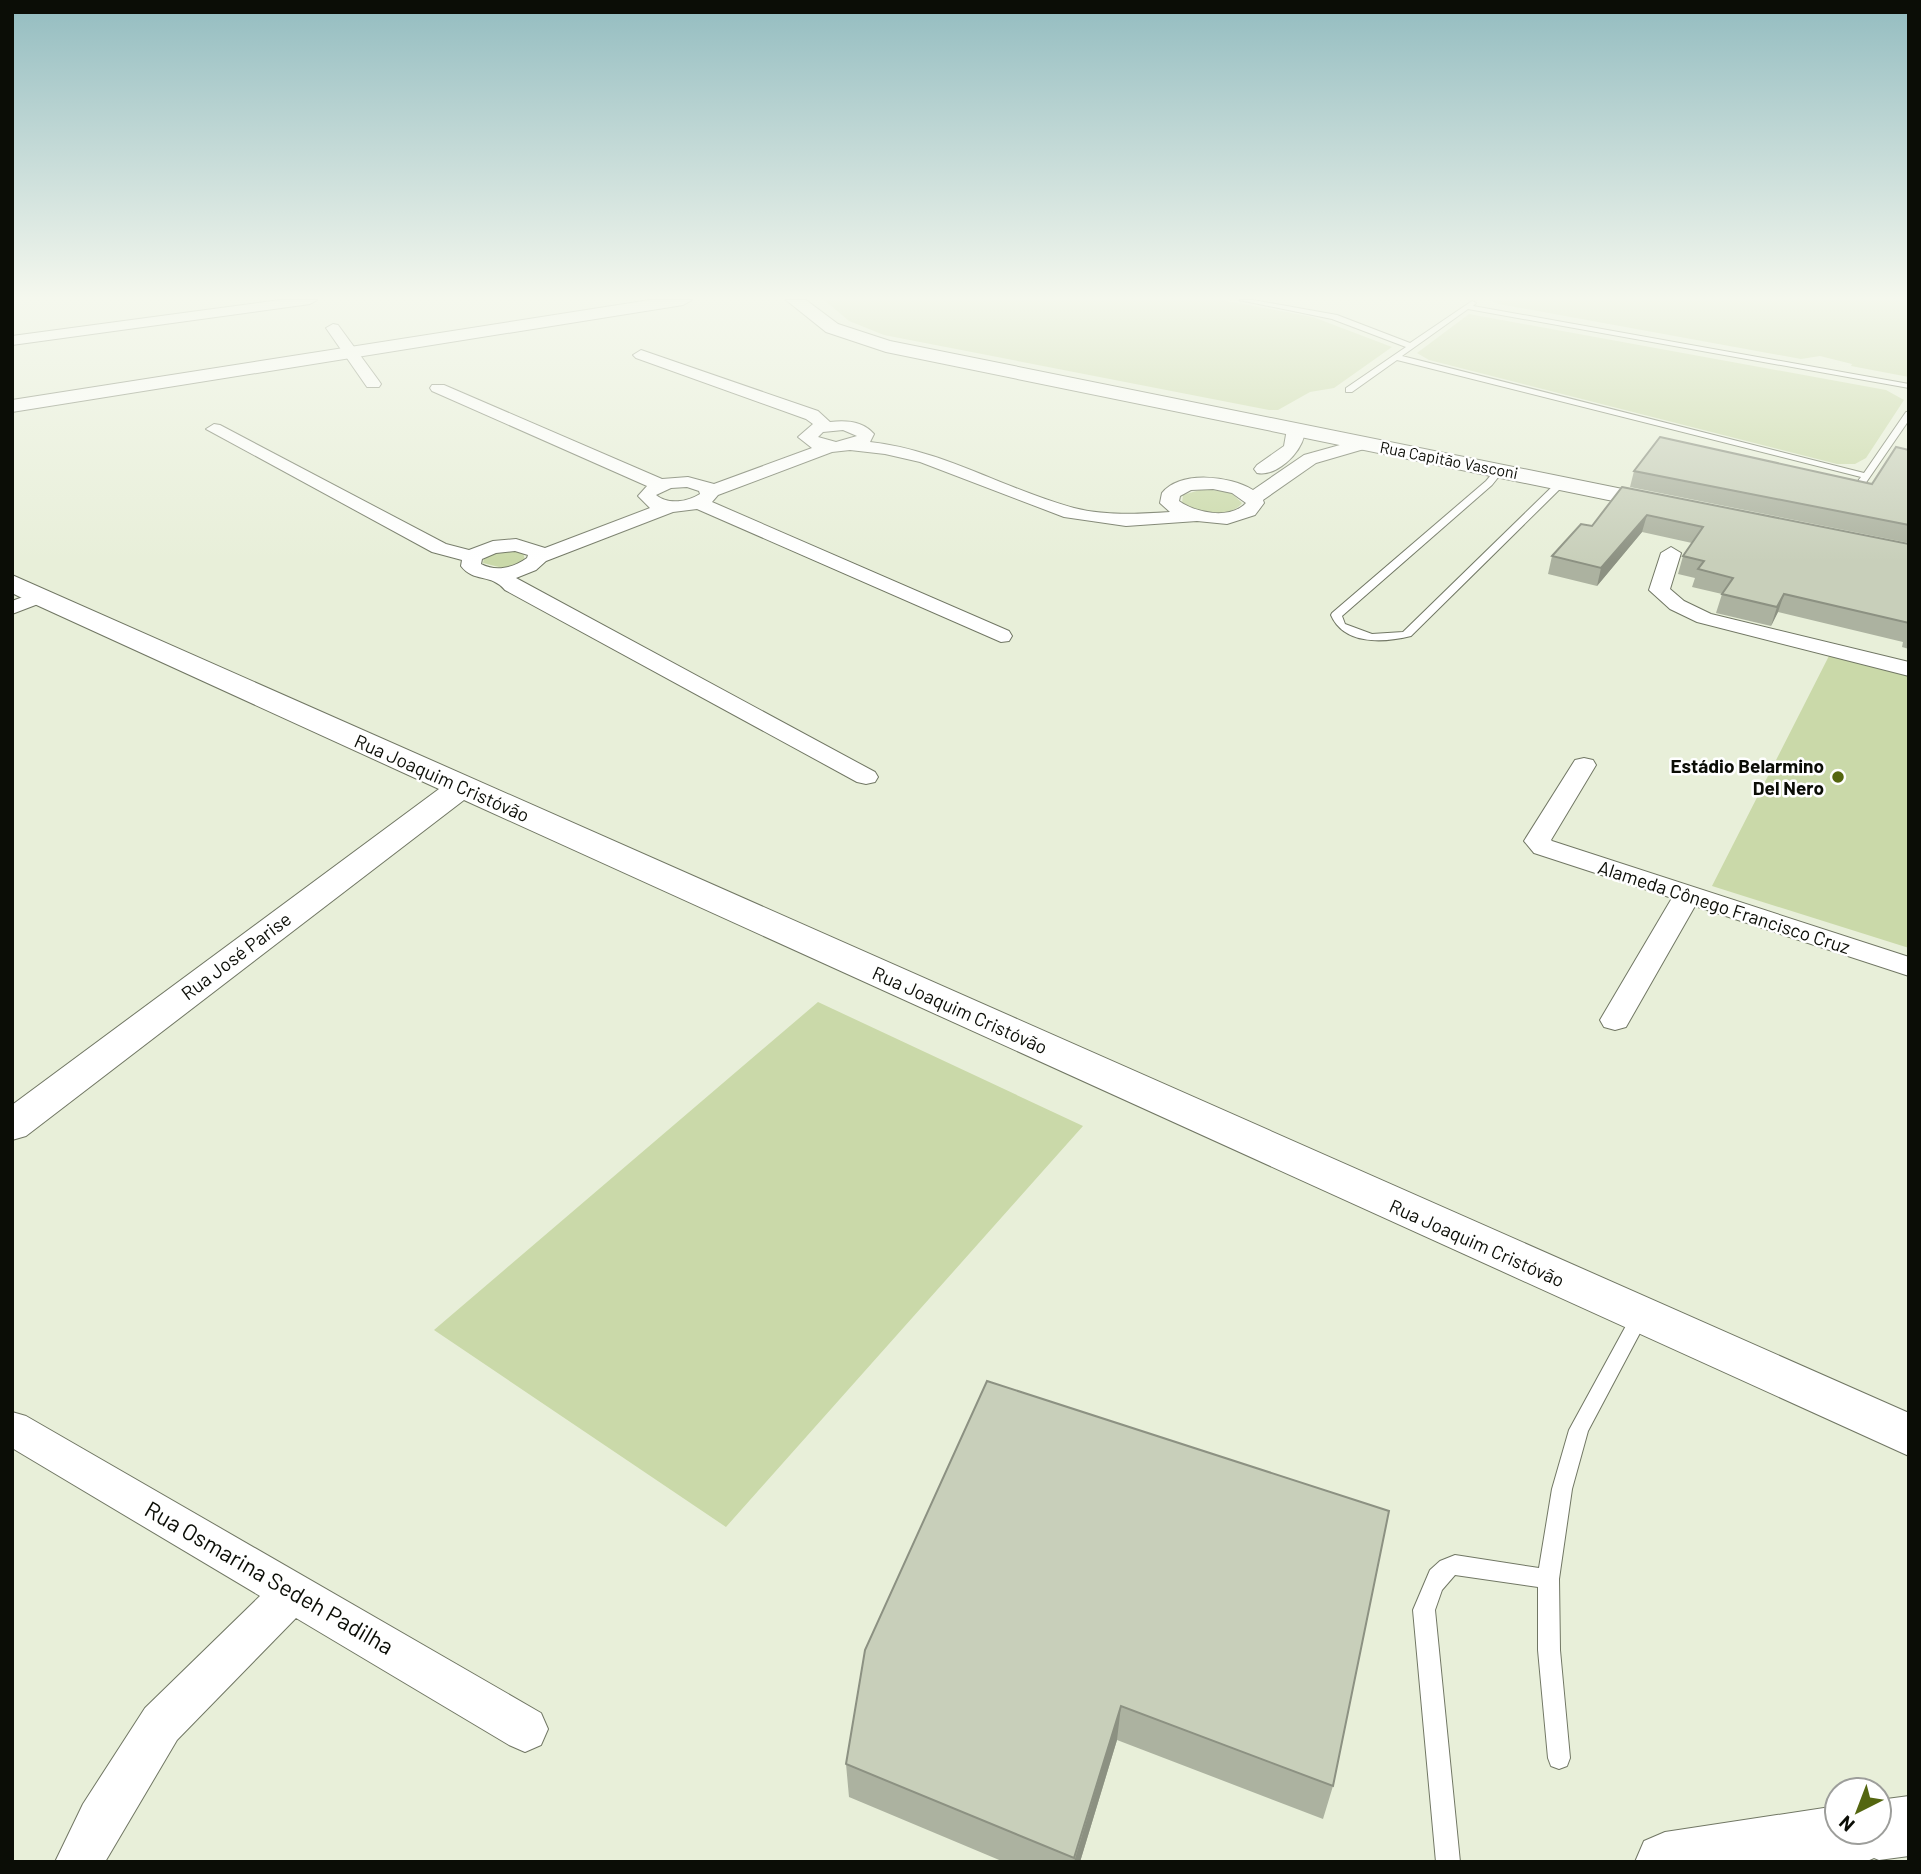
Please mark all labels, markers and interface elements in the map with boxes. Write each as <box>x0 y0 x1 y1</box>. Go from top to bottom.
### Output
street label: Rua Capitão Vasconi <box>1378 437 1520 482</box>
street label: Rua Joaquim Cristóvão <box>351 729 533 826</box>
place label: Estádio Belarmino Del Nero <box>1670 754 1824 799</box>
marker: Estádio Belarmino Del Nero <box>1830 769 1846 785</box>
street label: Alameda Cônego Francisco Cruz <box>1595 855 1853 958</box>
street label: Rua José Parise <box>176 907 295 1004</box>
street label: Rua Joaquim Cristóvão <box>869 961 1051 1058</box>
street label: Rua Joaquim Cristóvão <box>1386 1194 1568 1291</box>
street label: Rua Osmarina Sedeh Padilha <box>140 1494 399 1660</box>
north arrow <box>1823 1776 1893 1846</box>
text: N <box>1834 1811 1859 1837</box>

